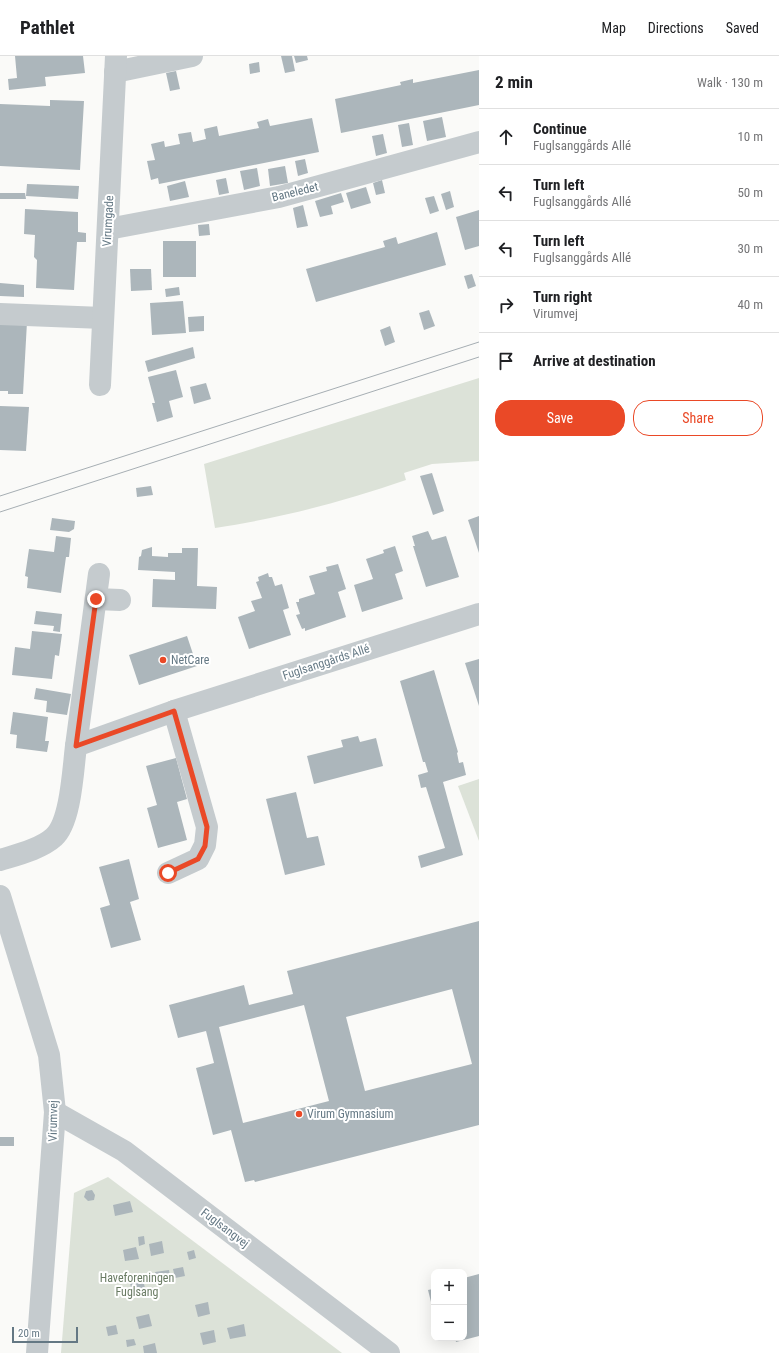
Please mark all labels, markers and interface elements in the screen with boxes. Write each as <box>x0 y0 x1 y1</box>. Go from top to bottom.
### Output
text: Pathlet <box>20 16 75 39</box>
text: Map <box>602 20 626 36</box>
text: Directions <box>648 20 704 36</box>
text: Saved <box>726 20 759 36</box>
text: 2 min <box>495 72 533 92</box>
text: Walk · 130 m <box>697 75 763 90</box>
text: Continue <box>533 120 587 138</box>
icon: ahead <box>495 126 517 148</box>
text: 10 m <box>737 129 763 144</box>
text: Fuglsanggårds Allé <box>533 138 631 153</box>
text: Turn left <box>533 176 584 194</box>
street label: Baneledet <box>270 179 320 205</box>
icon: left <box>495 182 517 204</box>
text: 50 m <box>737 185 763 200</box>
text: Fuglsanggårds Allé <box>533 194 631 209</box>
street label: Virumgade <box>100 195 116 247</box>
text: Turn left <box>533 232 584 250</box>
icon: left <box>495 238 517 260</box>
text: 30 m <box>737 241 763 256</box>
text: Fuglsanggårds Allé <box>533 250 631 265</box>
text: Turn right <box>533 288 592 306</box>
icon: right <box>495 294 517 316</box>
text: 40 m <box>737 297 763 312</box>
text: Virumvej <box>533 306 578 321</box>
icon: arrive <box>495 350 517 372</box>
text: Arrive at destination <box>533 352 656 370</box>
button: Save <box>495 400 625 436</box>
button: Share <box>633 400 763 436</box>
route end <box>87 590 105 608</box>
street label: Fuglsanggårds Allé <box>281 641 372 683</box>
place label: NetCare <box>171 653 210 667</box>
marker: NetCare <box>158 655 168 665</box>
route start <box>159 864 177 882</box>
street label: Virumvej <box>46 1100 60 1142</box>
place label: Virum Gymnasium <box>307 1107 393 1121</box>
marker: Virum Gymnasium <box>294 1109 304 1119</box>
street label: Fuglsangvej <box>198 1205 252 1251</box>
map controls <box>431 1269 467 1341</box>
button: + <box>431 1269 467 1305</box>
park label: Haveforeningen Fuglsang <box>100 1271 174 1299</box>
button: − <box>431 1305 467 1341</box>
scale bar <box>12 1325 78 1344</box>
text: 20 m <box>18 1327 40 1340</box>

